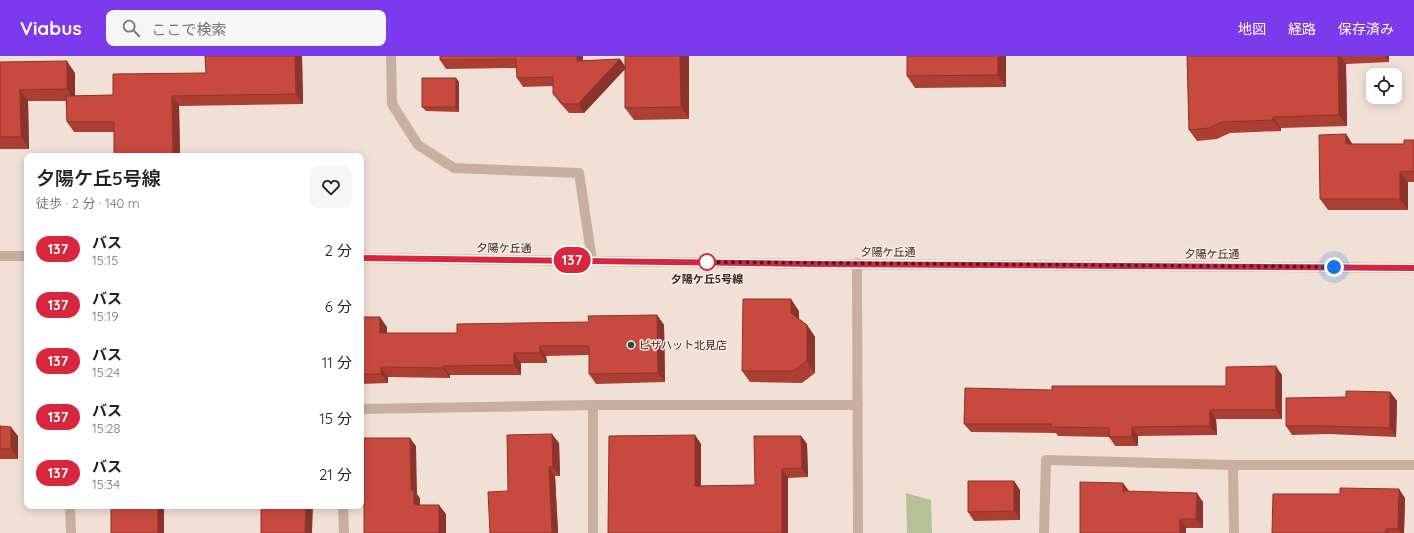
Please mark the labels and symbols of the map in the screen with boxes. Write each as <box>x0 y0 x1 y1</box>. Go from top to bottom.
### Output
street label: 夕陽ケ丘通 <box>476 241 532 255</box>
street label: 夕陽ケ丘通 <box>861 245 916 259</box>
line badge: 137 <box>549 247 595 273</box>
street label: 夕陽ケ丘通 <box>1185 247 1240 261</box>
marker: 夕陽ケ丘5号線 <box>698 253 716 271</box>
your location <box>1324 257 1344 277</box>
place label: 夕陽ケ丘5号線 <box>671 272 743 286</box>
place label: ピザハット北見店 <box>639 338 727 352</box>
marker: ピザハット北見店 <box>626 340 636 350</box>

